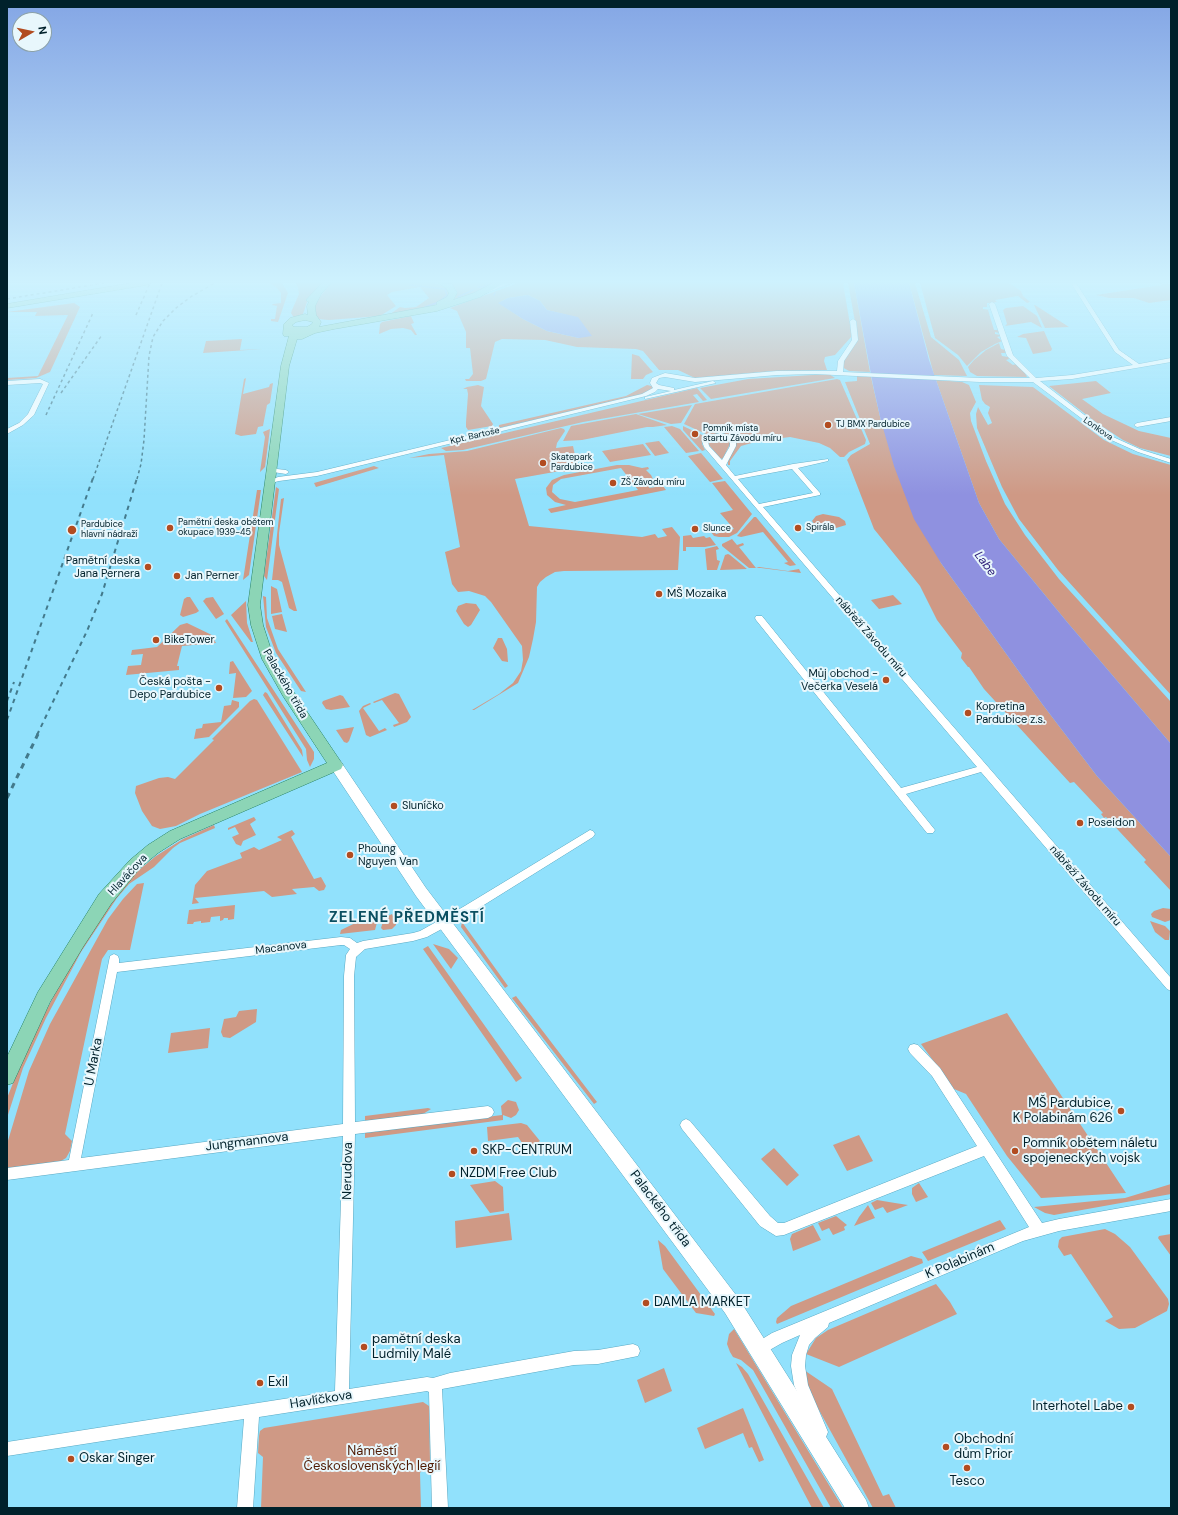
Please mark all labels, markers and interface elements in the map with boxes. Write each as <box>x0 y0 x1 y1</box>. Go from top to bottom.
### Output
north arrow <box>12 12 52 52</box>
text: N <box>35 25 50 35</box>
street label: Lonkova <box>1081 415 1115 443</box>
marker: TJ BMX Pardubice <box>823 420 833 430</box>
place label: TJ BMX Pardubice <box>836 420 910 430</box>
place label: Pomník místa startu Závodu míru <box>703 424 781 445</box>
street label: Kpt. Bartoše <box>449 425 501 447</box>
marker: Pomník místa startu Závodu míru <box>690 429 700 439</box>
place label: Skatepark Pardubice <box>551 453 593 474</box>
marker: Skatepark Pardubice <box>538 458 548 468</box>
marker: ZŠ Závodu míru <box>608 478 618 488</box>
place label: ZŠ Závodu míru <box>621 478 685 488</box>
place label: Pamětní deska obětem okupace 1939-45 <box>178 518 274 539</box>
place label: Pardubice hlavní nádraží <box>81 520 137 541</box>
marker: Pamětní deska obětem okupace 1939-45 <box>165 523 175 533</box>
marker: Spirála <box>793 523 803 533</box>
place label: Spirála <box>806 523 834 533</box>
marker: Pardubice hlavní nádraží <box>66 524 78 536</box>
marker: Slunce <box>690 524 700 534</box>
place label: Slunce <box>703 524 731 534</box>
water label: Labe <box>971 549 999 579</box>
place label: Pamětní deska Jana Pernera <box>66 554 140 580</box>
marker: Pamětní deska Jana Pernera <box>143 562 153 572</box>
place label: Jan Perner <box>185 569 239 583</box>
marker: Jan Perner <box>172 571 182 581</box>
place label: MŠ Mozaika <box>667 587 726 601</box>
marker: MŠ Mozaika <box>654 589 664 599</box>
street label: nábřeží Závodu míru <box>832 594 910 680</box>
place label: BikeTower <box>164 633 215 647</box>
marker: BikeTower <box>151 635 161 645</box>
street label: Palackého třída <box>260 647 310 721</box>
place label: Můj obchod - Večerka Veselá <box>801 667 878 693</box>
place label: Česká pošta - Depo Pardubice <box>130 675 211 701</box>
marker: Můj obchod - Večerka Veselá <box>881 675 891 685</box>
marker: Česká pošta - Depo Pardubice <box>214 683 224 693</box>
place label: Kopretina Pardubice z.s. <box>976 700 1045 726</box>
marker: Kopretina Pardubice z.s. <box>963 708 973 718</box>
place label: Sluníčko <box>402 799 444 813</box>
marker: Sluníčko <box>389 801 399 811</box>
place label: Poseidon <box>1088 816 1135 830</box>
marker: Poseidon <box>1075 818 1085 828</box>
place label: Phoung Nguyen Van <box>358 842 418 868</box>
street label: nábřeží Závodu míru <box>1046 843 1124 929</box>
marker: Phoung Nguyen Van <box>345 850 355 860</box>
street label: Hlaváčova <box>106 852 150 898</box>
district label: ZELENÉ PŘEDMĚSTÍ <box>329 909 485 927</box>
street label: Macanova <box>255 938 307 958</box>
street label: U Marka <box>82 1037 106 1087</box>
place label: MŠ Pardubice, K Polabinám 626 <box>1013 1096 1113 1127</box>
marker: MŠ Pardubice, K Polabinám 626 <box>1116 1106 1126 1116</box>
street label: Jungmannova <box>205 1129 289 1155</box>
place label: Pomník obětem náletu spojeneckých vojsk <box>1023 1136 1157 1167</box>
street label: Nerudova <box>340 1142 356 1200</box>
place label: SKP-CENTRUM <box>482 1143 572 1159</box>
marker: SKP-CENTRUM <box>469 1146 479 1156</box>
marker: Pomník obětem náletu spojeneckých vojsk <box>1010 1146 1020 1156</box>
place label: NZDM Free Club <box>460 1166 557 1182</box>
street label: Palackého třída <box>626 1168 694 1250</box>
marker: NZDM Free Club <box>447 1169 457 1179</box>
street label: K Polabinám <box>923 1240 997 1282</box>
place label: DAMLA MARKET <box>654 1295 750 1311</box>
marker: DAMLA MARKET <box>641 1298 651 1308</box>
place label: pamětní deska Ludmily Malé <box>372 1332 461 1363</box>
marker: pamětní deska Ludmily Malé <box>359 1342 369 1352</box>
place label: Exil <box>268 1375 288 1391</box>
marker: Exil <box>255 1378 265 1388</box>
street label: Havlíčkova <box>289 1387 353 1413</box>
place label: Interhotel Labe <box>1032 1399 1123 1415</box>
marker: Interhotel Labe <box>1126 1402 1136 1412</box>
place label: Obchodní dům Prior <box>954 1432 1013 1463</box>
marker: Obchodní dům Prior <box>941 1442 951 1452</box>
park label: Náměstí Československých legií <box>304 1444 440 1475</box>
place label: Oskar Singer <box>79 1451 155 1467</box>
marker: Oskar Singer <box>66 1454 76 1464</box>
marker: Tesco <box>962 1463 972 1473</box>
place label: Tesco <box>949 1474 985 1490</box>

